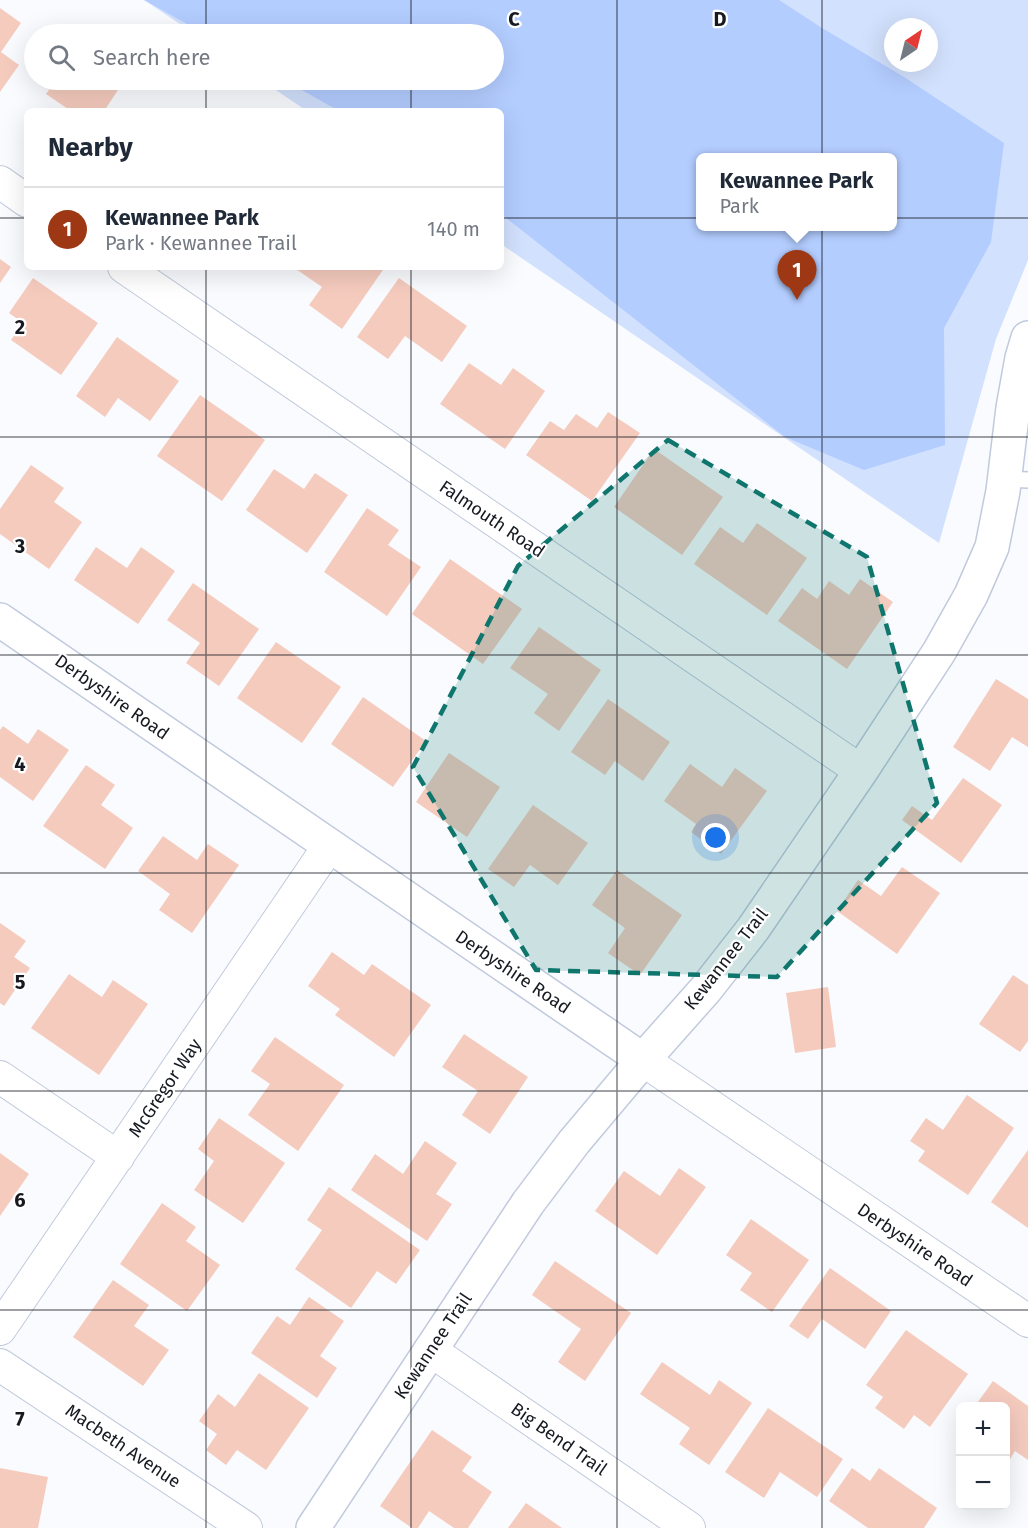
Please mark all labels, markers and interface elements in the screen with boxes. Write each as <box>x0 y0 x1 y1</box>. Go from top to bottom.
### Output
text: C <box>508 7 520 31</box>
text: D <box>713 7 727 31</box>
north arrow <box>884 18 938 72</box>
search box <box>24 24 504 90</box>
icon: search <box>45 41 78 74</box>
text: Search here <box>93 44 211 71</box>
text: Nearby <box>48 132 133 163</box>
popup <box>696 153 897 231</box>
text: Kewannee Park <box>720 167 873 194</box>
text: Park <box>720 194 759 218</box>
text: Kewannee Park <box>105 204 259 231</box>
text: 1 <box>63 217 72 241</box>
text: 140 m <box>427 217 480 241</box>
text: Park · Kewannee Trail <box>105 231 297 255</box>
pin: 1 <box>778 250 816 300</box>
text: 2 <box>15 315 25 339</box>
street label: Falmouth Road <box>435 476 549 562</box>
text: 3 <box>14 534 25 558</box>
street label: Derbyshire Road <box>51 649 173 745</box>
text: 4 <box>14 752 26 776</box>
your location <box>701 823 730 852</box>
street label: Kewannee Trail <box>679 904 773 1014</box>
street label: Derbyshire Road <box>451 925 575 1019</box>
text: 5 <box>15 970 26 994</box>
street label: McGregor Way <box>124 1034 206 1141</box>
text: 6 <box>14 1188 26 1212</box>
street label: Derbyshire Road <box>853 1198 977 1292</box>
street label: Kewannee Trail <box>389 1289 477 1403</box>
street label: Big Bend Trail <box>507 1398 611 1480</box>
street label: Macbeth Avenue <box>61 1399 185 1493</box>
map controls <box>956 1402 1010 1510</box>
button: + <box>956 1402 1010 1456</box>
text: 7 <box>15 1407 25 1431</box>
button: − <box>956 1456 1010 1510</box>

